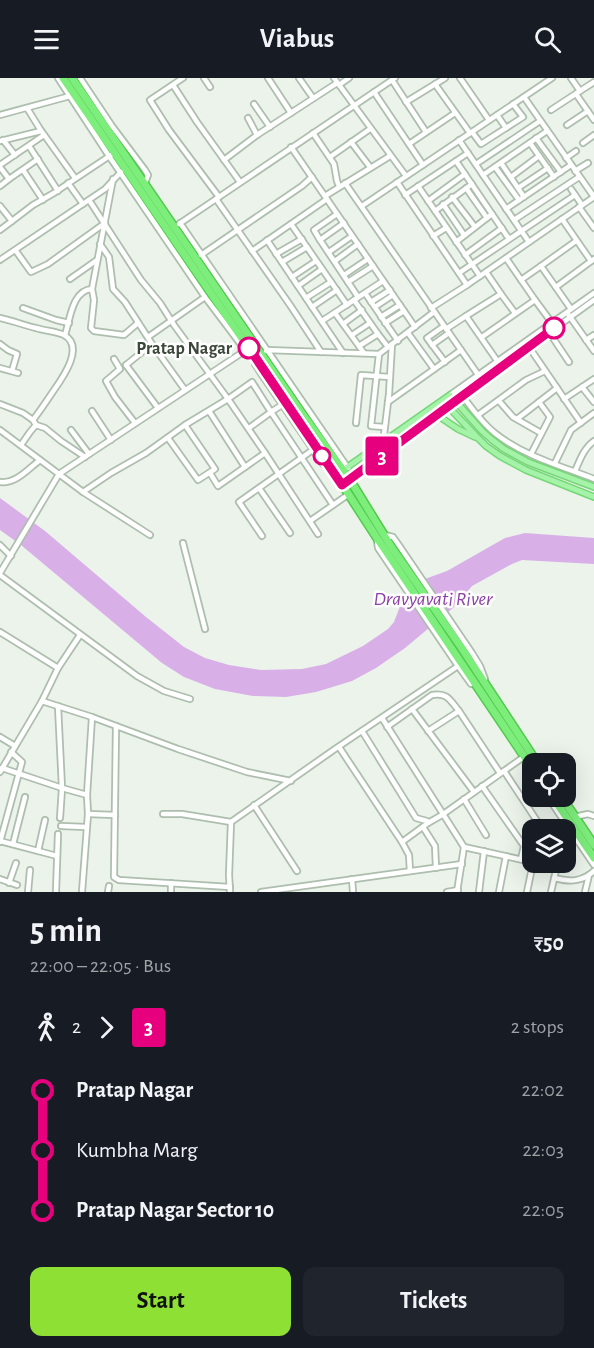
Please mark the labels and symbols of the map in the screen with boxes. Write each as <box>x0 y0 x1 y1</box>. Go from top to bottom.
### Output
unlabelled marker <box>543 317 565 339</box>
marker: Pratap Nagar <box>238 337 260 359</box>
place label: Pratap Nagar <box>136 340 233 358</box>
line badge: 3 <box>362 436 401 476</box>
unlabelled marker <box>313 447 331 465</box>
water label: Dravyavati River <box>373 589 493 609</box>

